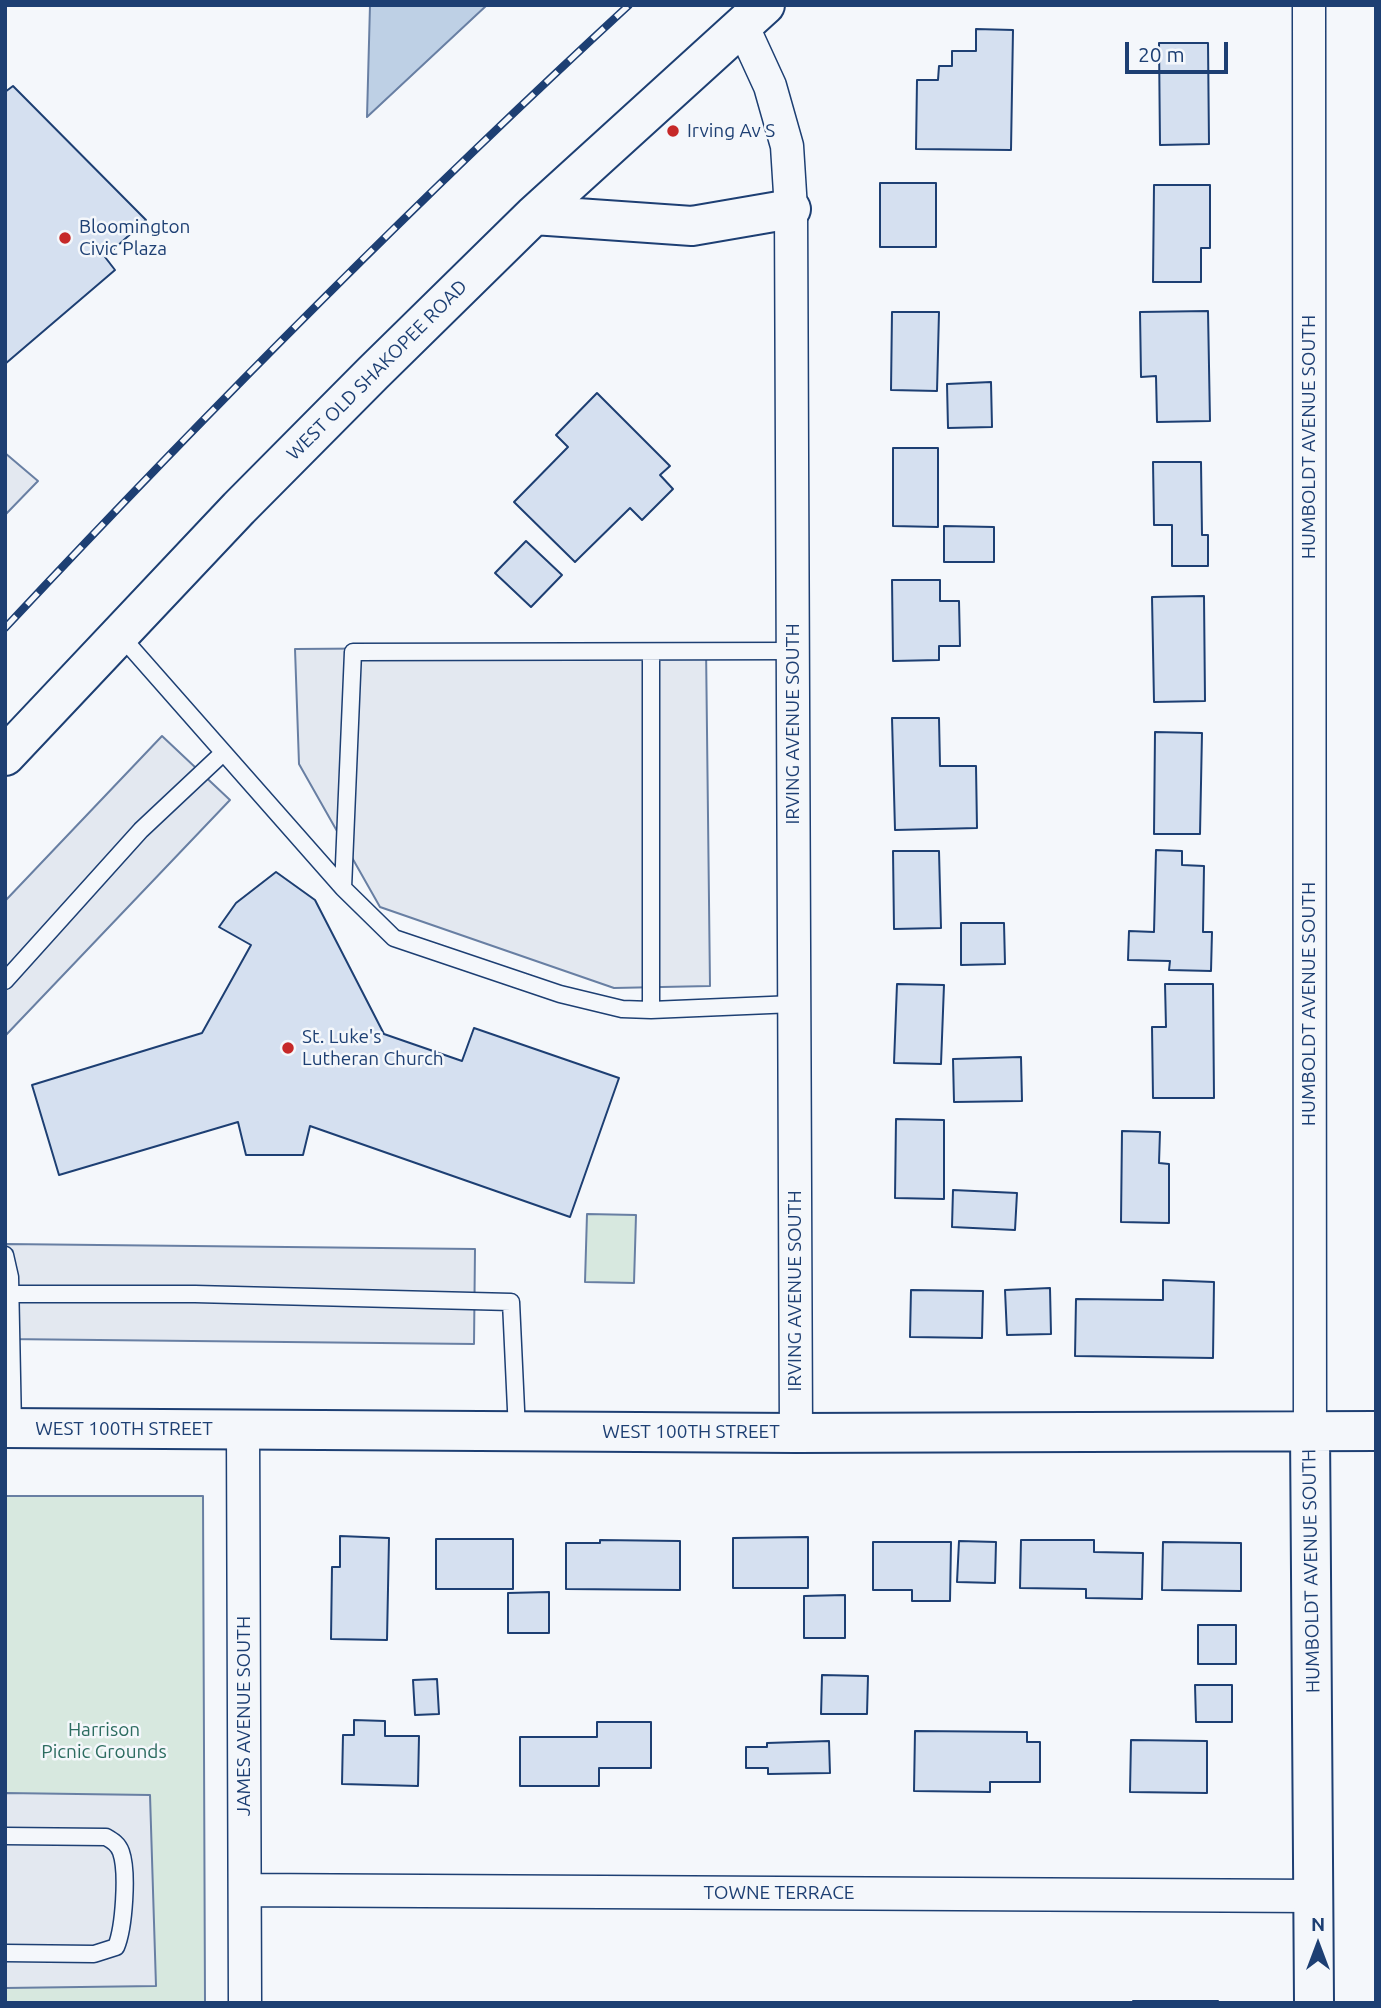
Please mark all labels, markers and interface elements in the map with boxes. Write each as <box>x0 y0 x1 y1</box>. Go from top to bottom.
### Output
scale bar <box>1129 28 1232 72</box>
text: 20 m <box>1138 42 1185 66</box>
place label: Irving Av S <box>687 120 775 142</box>
marker: Irving Av S <box>665 123 681 139</box>
place label: Bloomington Civic Plaza <box>79 216 190 260</box>
marker: Bloomington Civic Plaza <box>57 230 73 246</box>
street label: WEST OLD SHAKOPEE ROAD <box>282 275 472 465</box>
street label: HUMBOLDT AVENUE SOUTH <box>1298 315 1320 559</box>
street label: IRVING AVENUE SOUTH <box>782 623 804 825</box>
street label: HUMBOLDT AVENUE SOUTH <box>1298 882 1320 1126</box>
place label: St. Luke's Lutheran Church <box>302 1026 444 1070</box>
marker: St. Luke's Lutheran Church <box>280 1040 296 1056</box>
street label: IRVING AVENUE SOUTH <box>784 1190 806 1392</box>
street label: WEST 100TH STREET <box>35 1418 213 1440</box>
street label: WEST 100TH STREET <box>602 1421 780 1443</box>
street label: HUMBOLDT AVENUE SOUTH <box>1297 1449 1325 1693</box>
street label: JAMES AVENUE SOUTH <box>233 1616 255 1816</box>
park label: Harrison Picnic Grounds <box>41 1719 167 1763</box>
street label: TOWNE TERRACE <box>703 1882 855 1904</box>
north arrow <box>1283 1910 1353 1980</box>
text: N <box>1311 1913 1325 1935</box>

